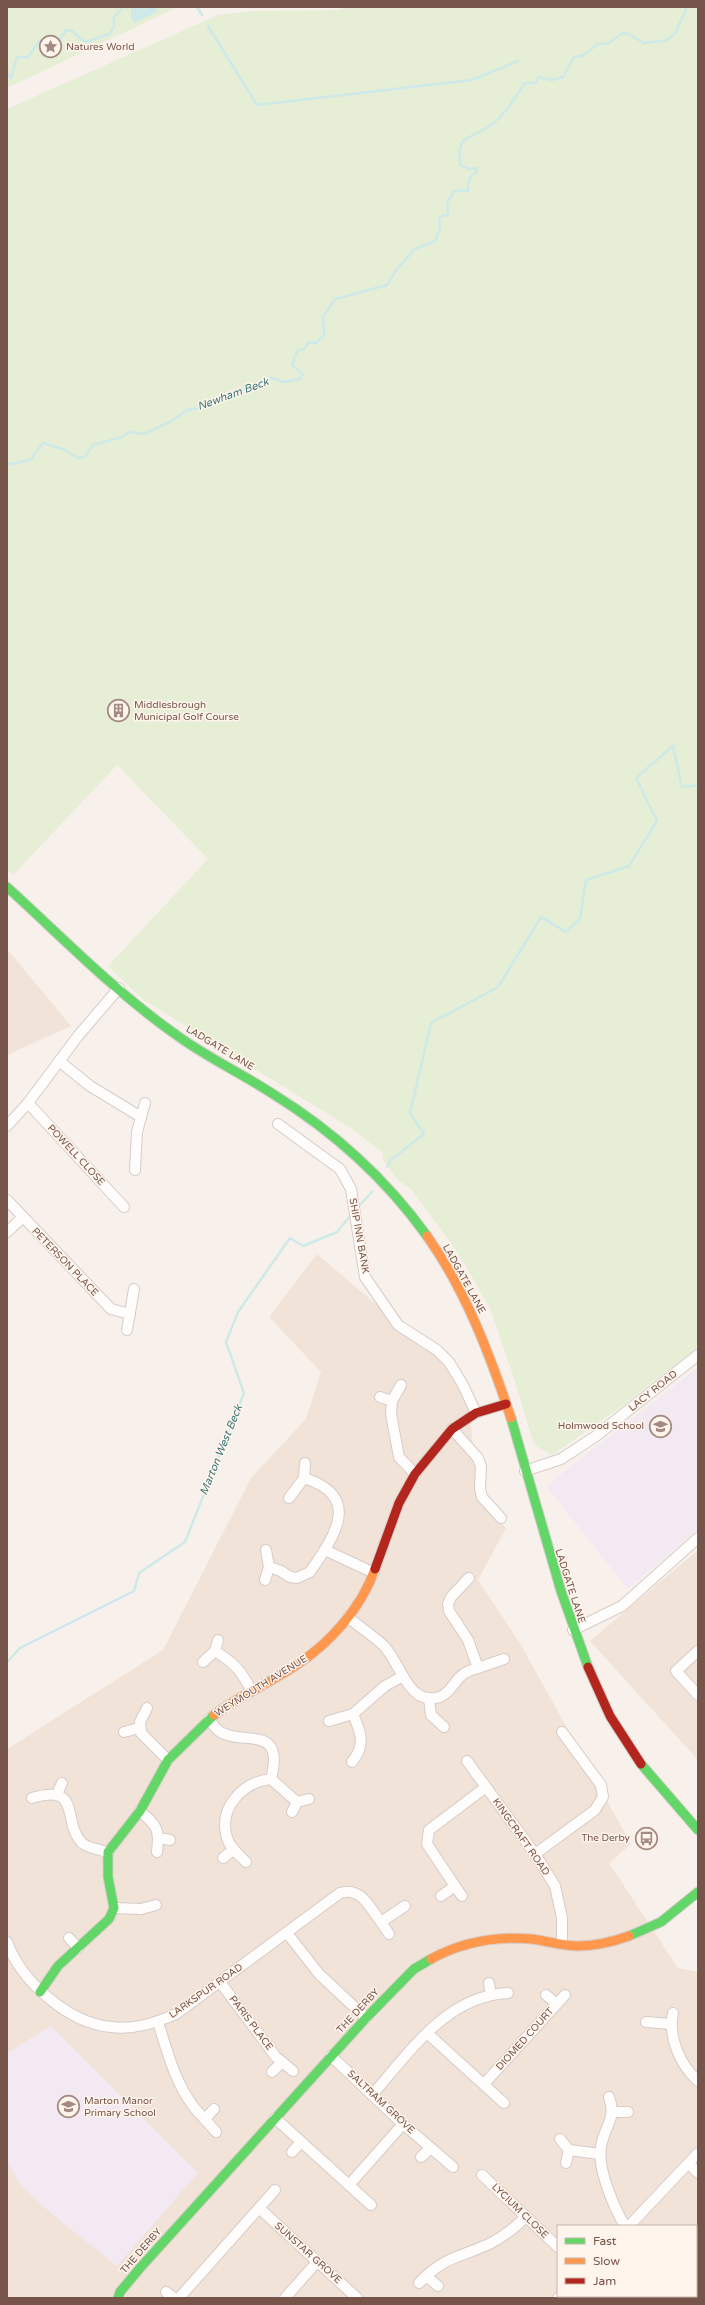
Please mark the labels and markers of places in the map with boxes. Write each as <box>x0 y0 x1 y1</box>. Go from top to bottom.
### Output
place icon: Natures World <box>37 34 63 60</box>
place label: Natures World <box>66 41 135 53</box>
building icon: Middlesbrough Municipal Golf Course <box>105 698 131 724</box>
place label: Middlesbrough Municipal Golf Course <box>134 699 239 723</box>
school or university icon: Holmwood School <box>647 1413 673 1439</box>
place label: Holmwood School <box>558 1420 644 1432</box>
bus stop icon: The Derby <box>633 1825 659 1851</box>
place label: The Derby <box>581 1832 631 1844</box>
school or university icon: Marton Manor Primary School <box>56 2094 82 2120</box>
place label: Marton Manor Primary School <box>84 2095 156 2119</box>

